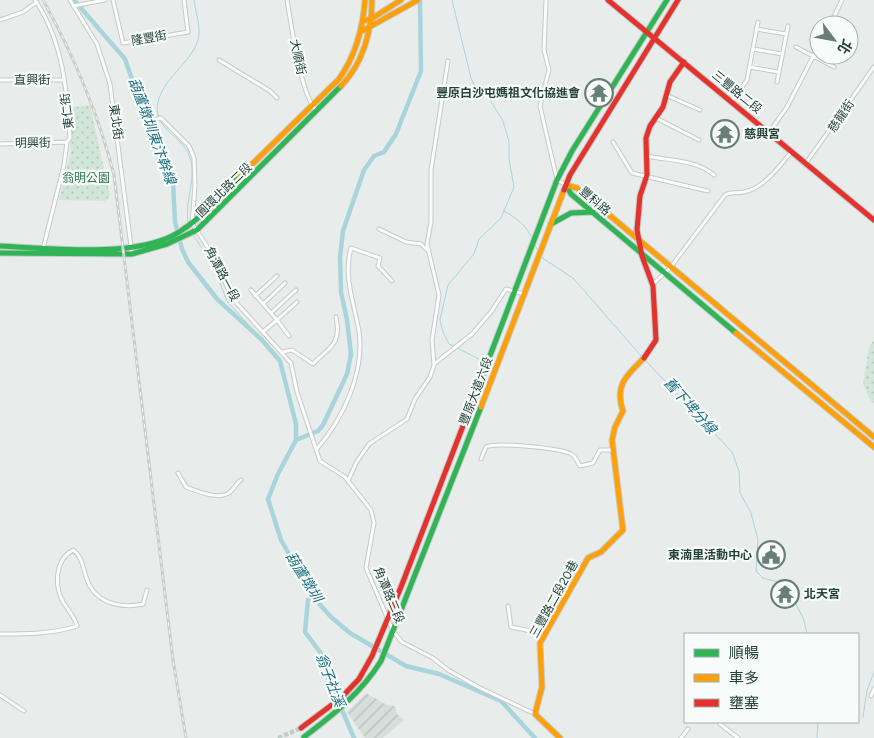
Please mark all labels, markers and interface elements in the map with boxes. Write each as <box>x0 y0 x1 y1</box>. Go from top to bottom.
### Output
north arrow <box>809 15 859 65</box>
street label: 隆豐街 <box>130 28 168 48</box>
text: 北 <box>834 36 856 57</box>
street label: 大順街 <box>287 38 309 76</box>
street label: 三豐路二段 <box>709 68 765 116</box>
street label: 直興街 <box>14 73 50 87</box>
water label: 葫蘆墩圳東汴幹線 <box>125 75 180 188</box>
temple icon: 豐原白沙屯媽祖文化協進會 <box>584 78 614 108</box>
place label: 豐原白沙屯媽祖文化協進會 <box>436 86 580 100</box>
street label: 東仁街 <box>58 92 76 130</box>
street label: 慈龍街 <box>825 97 857 135</box>
street label: 東北街 <box>107 103 125 141</box>
temple icon: 慈興宮 <box>710 119 740 149</box>
place label: 慈興宮 <box>744 127 780 141</box>
street label: 明興街 <box>15 136 51 150</box>
street label: 圓環北路二段 <box>193 160 255 220</box>
park label: 翁明公園 <box>62 171 110 185</box>
street label: 豐科路 <box>577 184 613 218</box>
street label: 角潭路一段 <box>202 244 242 304</box>
street label: 豐原大道六段 <box>457 355 495 427</box>
water label: 舊下埤分線 <box>660 374 721 439</box>
public building icon: 東湳里活動中心 <box>756 540 786 570</box>
place label: 東湳里活動中心 <box>668 548 752 562</box>
water label: 葫蘆墩圳 <box>282 549 327 607</box>
street label: 三豐路二段20巷 <box>527 558 581 640</box>
street label: 角潭路二段 <box>371 565 407 625</box>
temple icon: 北天宮 <box>770 579 800 609</box>
place label: 北天宮 <box>804 587 840 601</box>
legend <box>684 633 859 723</box>
text: 順暢 <box>729 644 759 662</box>
water label: 翁子社溪 <box>312 651 349 711</box>
text: 車多 <box>729 669 759 687</box>
text: 壅塞 <box>729 694 759 712</box>

